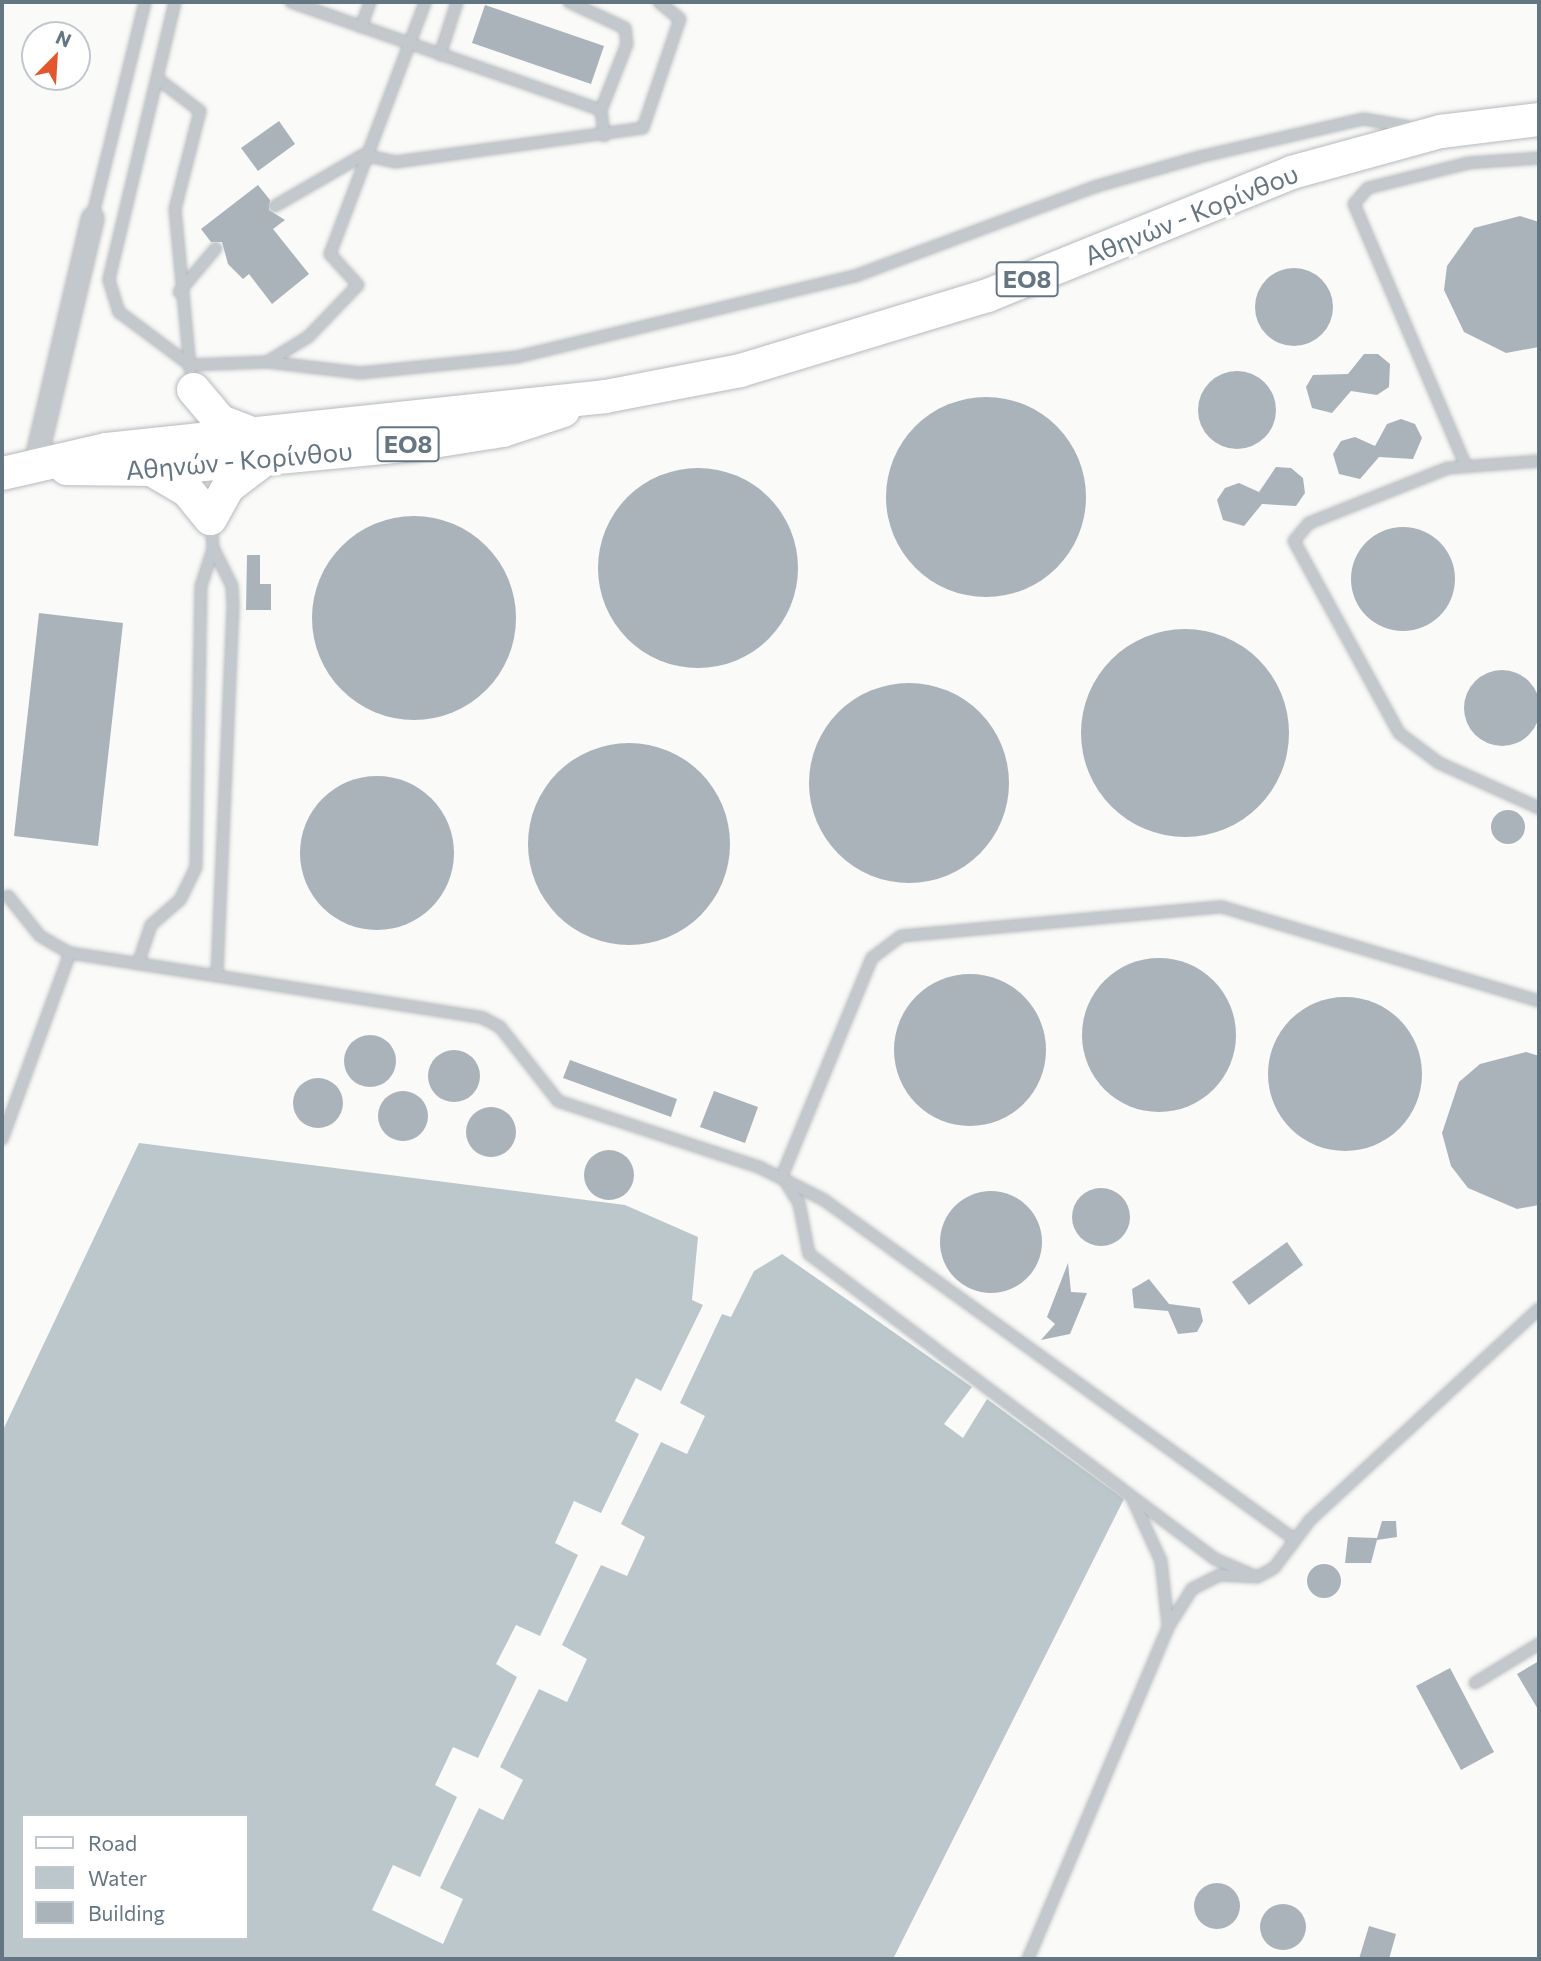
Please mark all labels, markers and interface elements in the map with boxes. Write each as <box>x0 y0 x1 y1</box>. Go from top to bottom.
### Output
north arrow <box>21 21 91 91</box>
text: N <box>53 25 75 52</box>
street label: Αθηνών - Κορίνθου <box>1080 157 1302 271</box>
road number: ΕΟ8 <box>996 258 1058 300</box>
road number: ΕΟ8 <box>376 424 440 464</box>
street label: Αθηνών - Κορίνθου <box>124 435 354 485</box>
legend <box>21 1814 248 1940</box>
text: Road <box>88 1830 137 1855</box>
text: Water <box>88 1865 147 1890</box>
text: Building <box>88 1900 165 1925</box>

